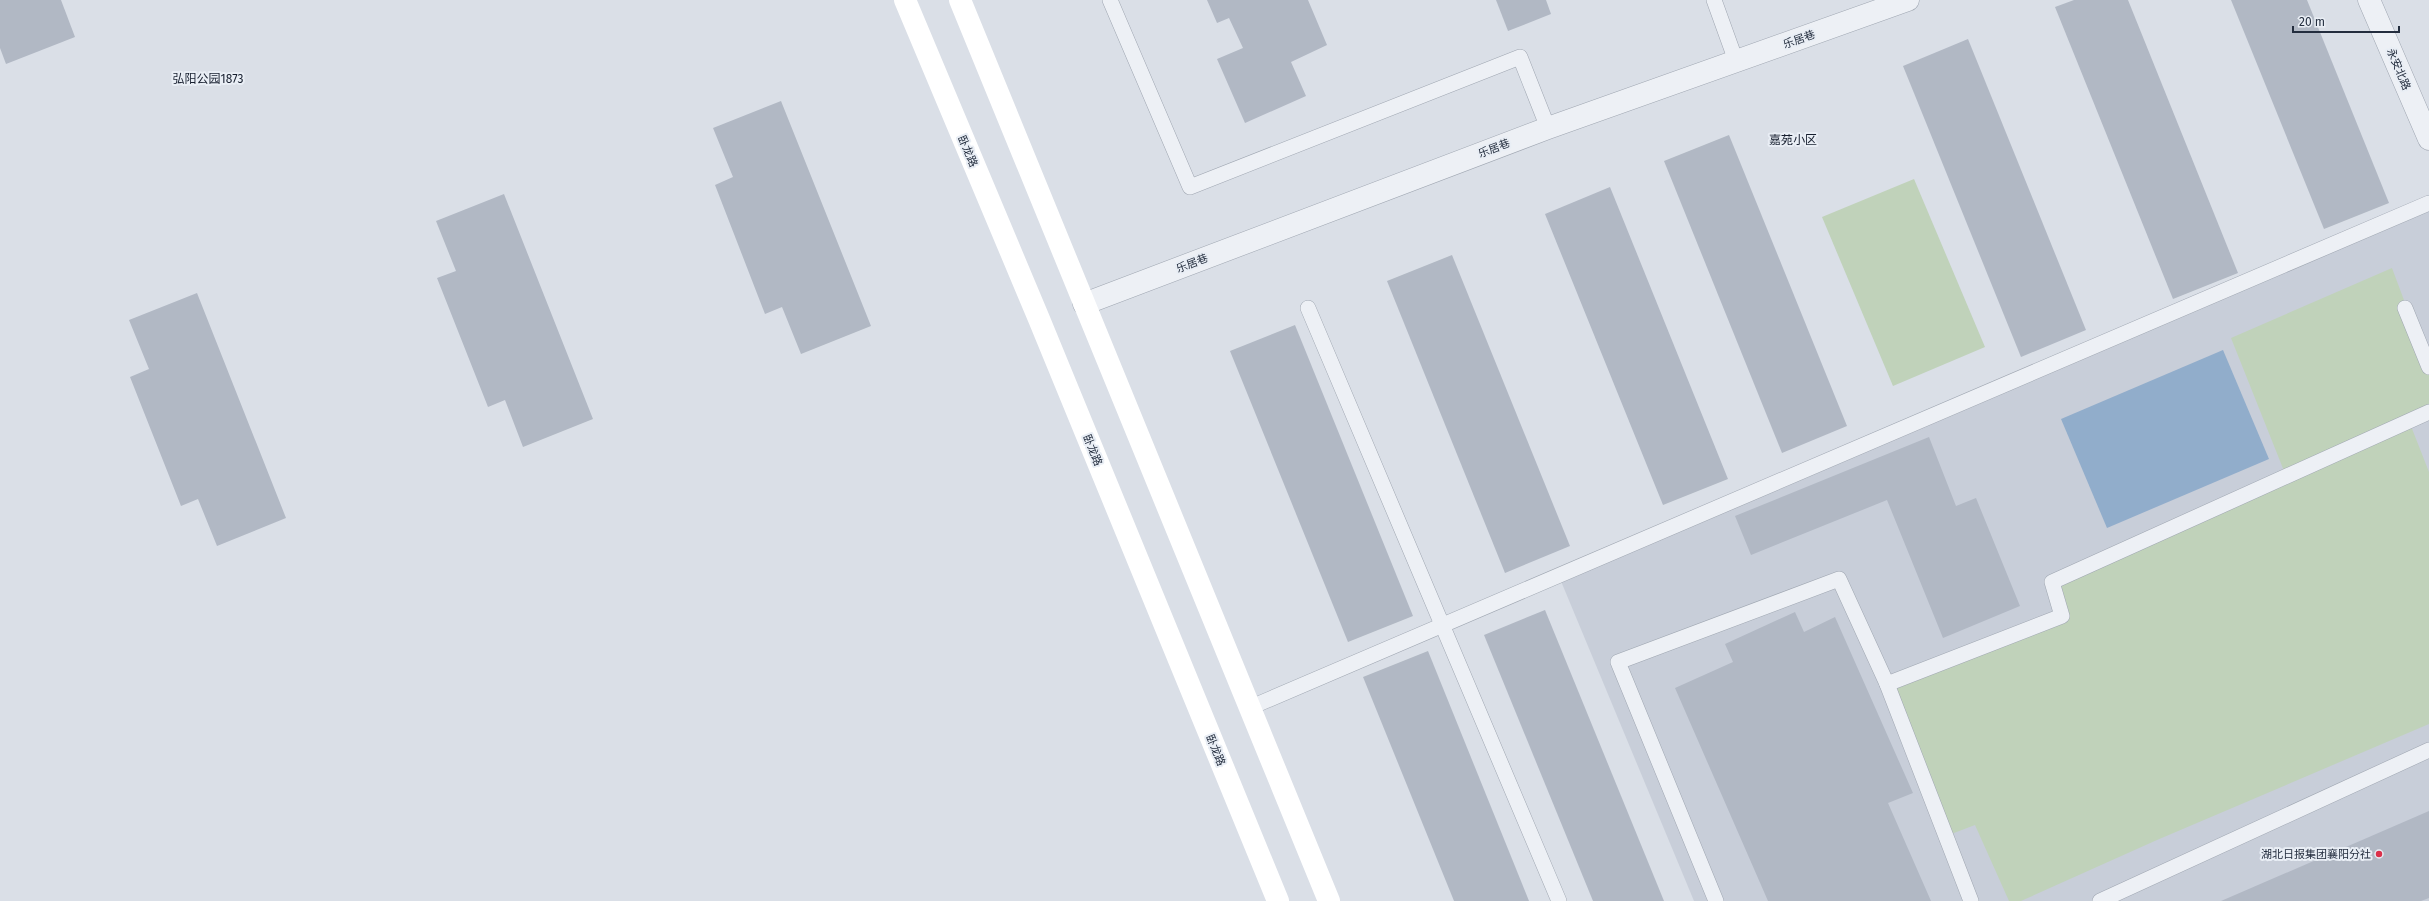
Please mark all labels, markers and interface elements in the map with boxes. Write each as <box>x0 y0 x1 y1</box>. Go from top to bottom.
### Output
scale bar <box>2293 8 2399 34</box>
text: 20 m <box>2299 15 2325 29</box>
street label: 乐居巷 <box>1781 28 1817 51</box>
street label: 永安北路 <box>2384 46 2413 92</box>
district label: 弘阳公园1873 <box>173 72 243 86</box>
street label: 卧龙路 <box>955 133 980 169</box>
district label: 嘉苑小区 <box>1769 133 1817 147</box>
street label: 乐居巷 <box>1476 136 1512 160</box>
street label: 乐居巷 <box>1174 251 1210 275</box>
street label: 卧龙路 <box>1080 432 1105 468</box>
street label: 卧龙路 <box>1203 732 1228 768</box>
place label: 湖北日报集团襄阳分社 <box>2261 848 2371 861</box>
marker: 湖北日报集团襄阳分社 <box>2374 849 2384 859</box>

